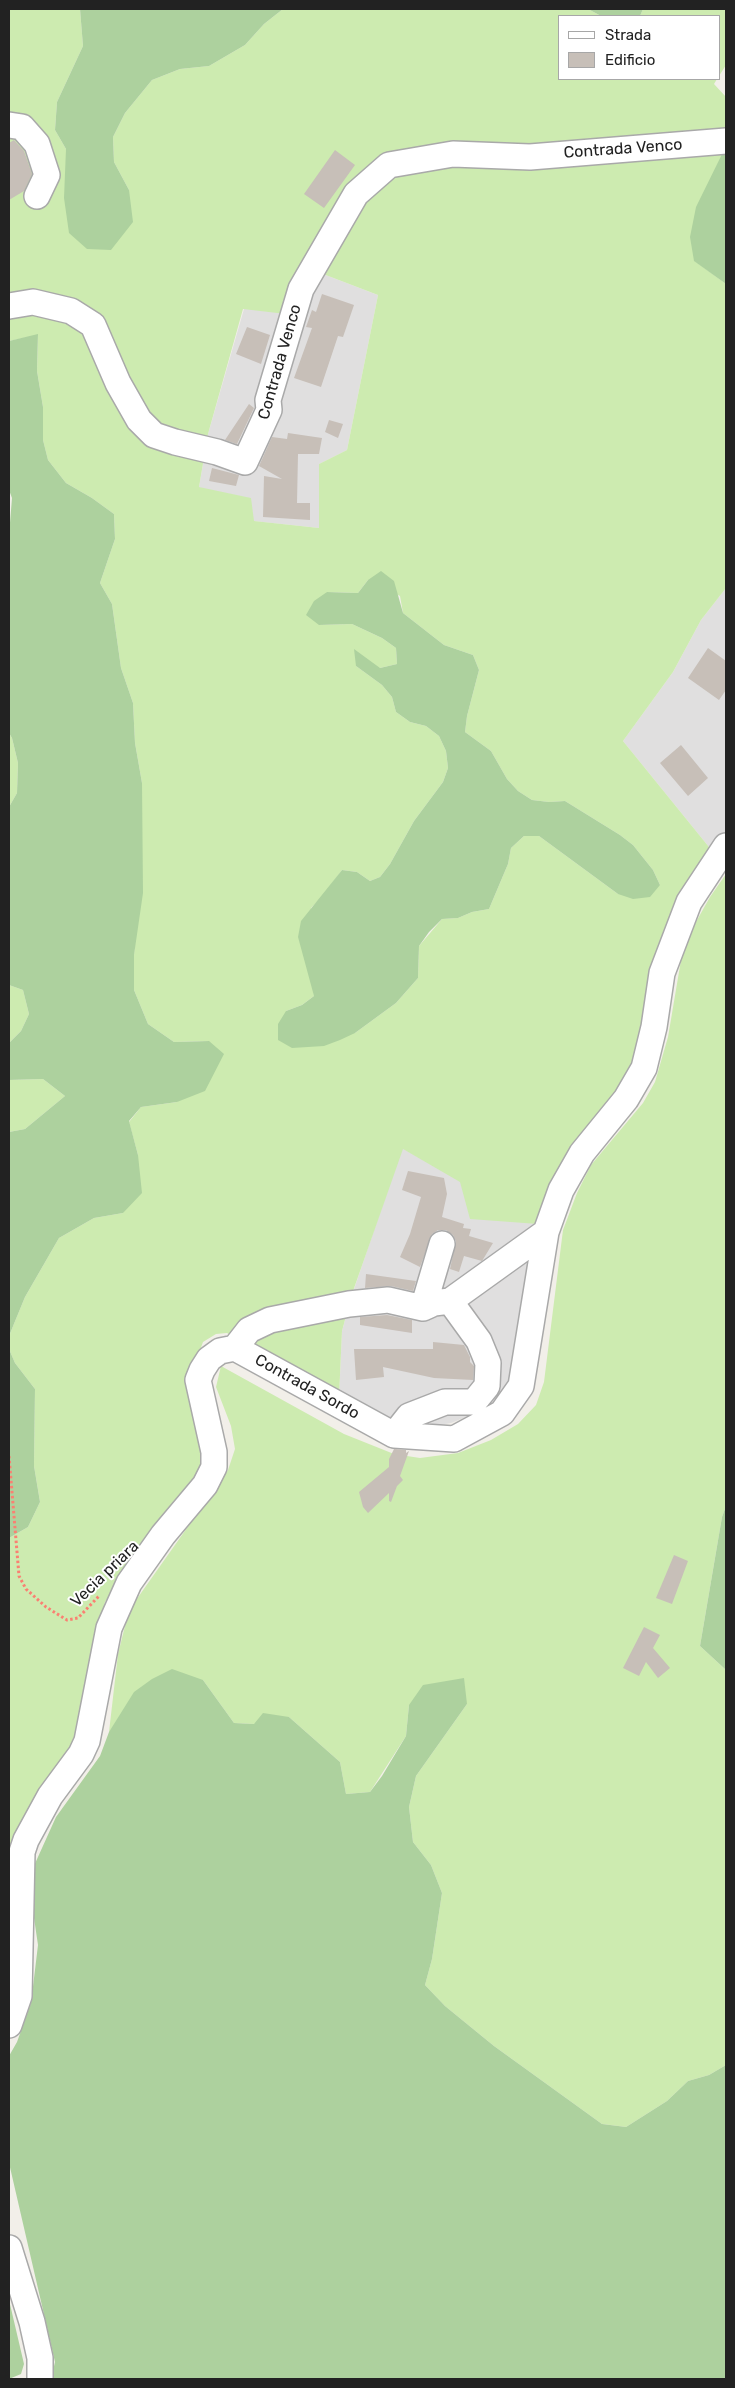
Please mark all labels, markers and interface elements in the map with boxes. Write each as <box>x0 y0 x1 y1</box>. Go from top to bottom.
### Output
legend <box>558 15 720 80</box>
text: Strada <box>605 26 651 44</box>
text: Edificio <box>605 51 655 69</box>
street label: Contrada Venco <box>563 135 683 163</box>
street label: Contrada Venco <box>254 302 306 422</box>
street label: Contrada Sordo <box>251 1350 363 1424</box>
street label: Vecia priara <box>67 1537 143 1611</box>

